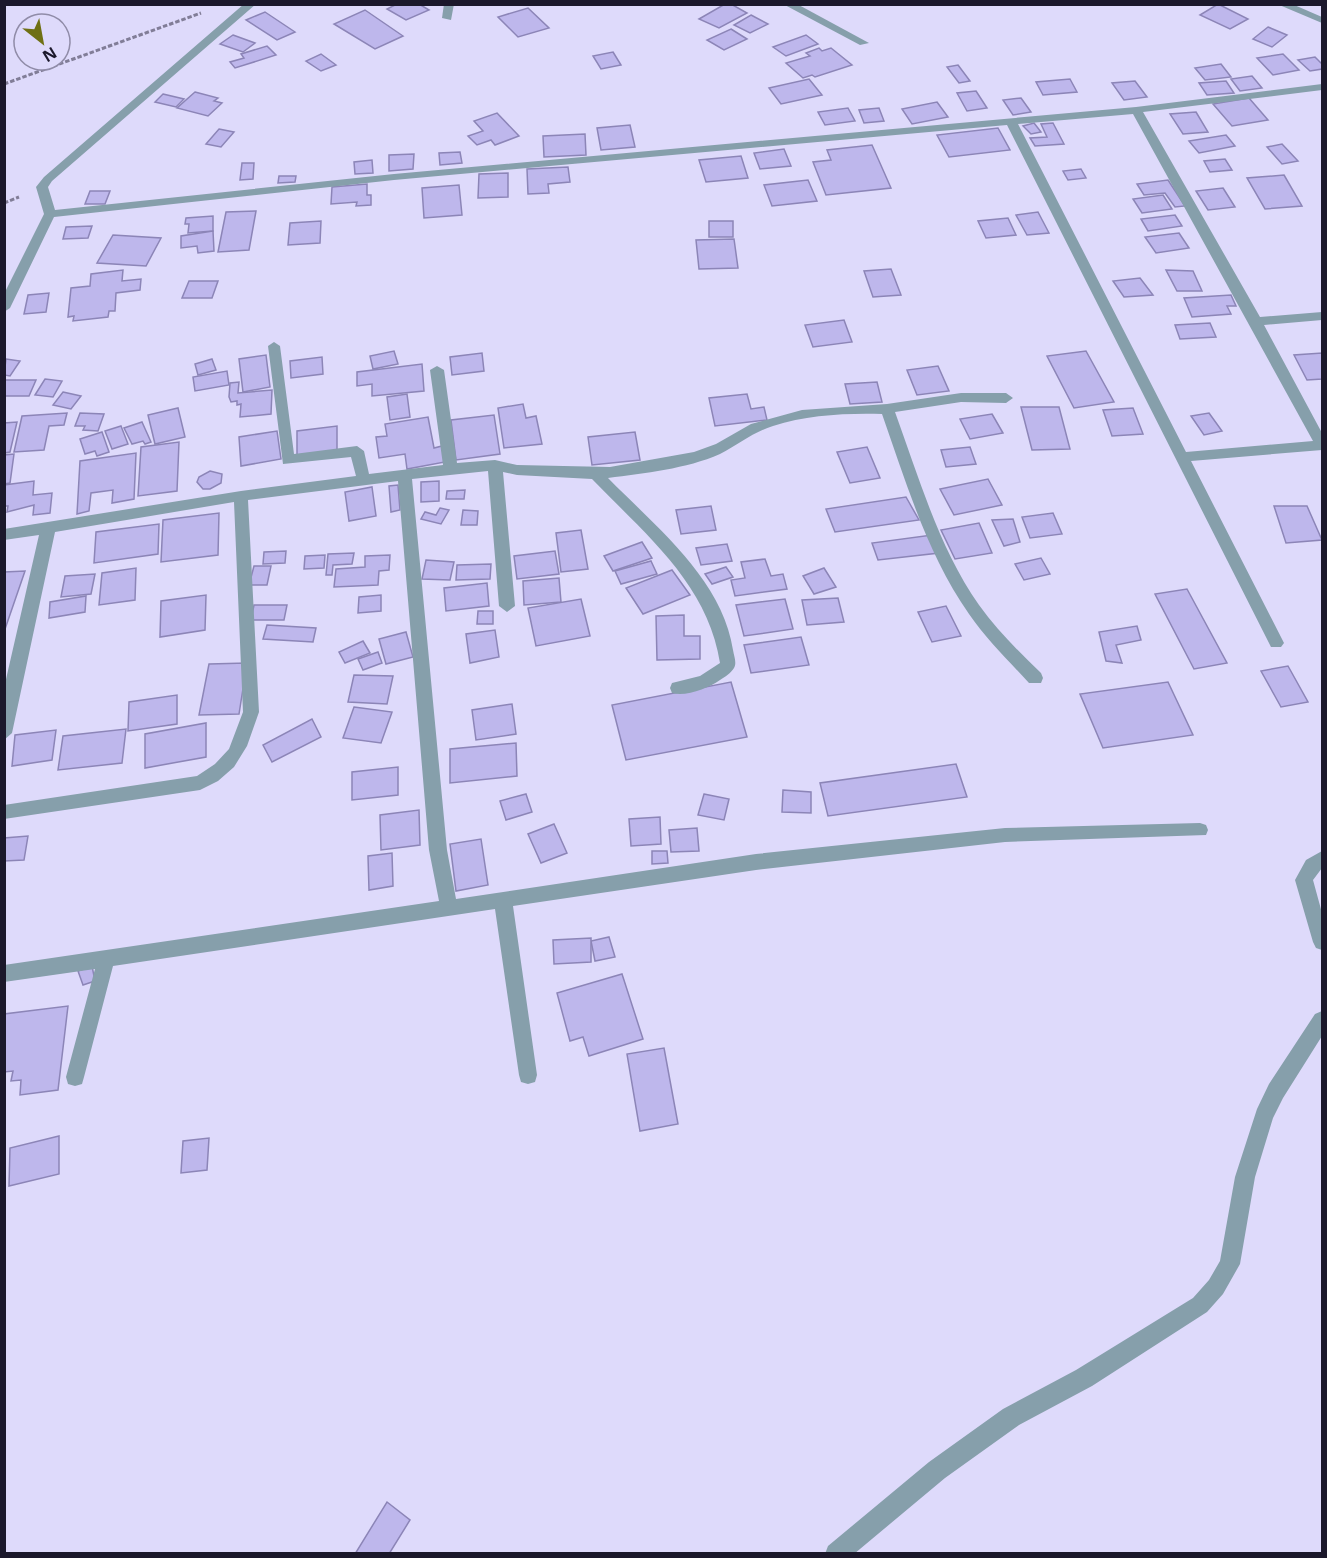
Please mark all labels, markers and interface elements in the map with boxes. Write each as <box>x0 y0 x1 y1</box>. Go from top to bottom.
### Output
north arrow <box>12 12 72 72</box>
text: N <box>38 42 61 68</box>

